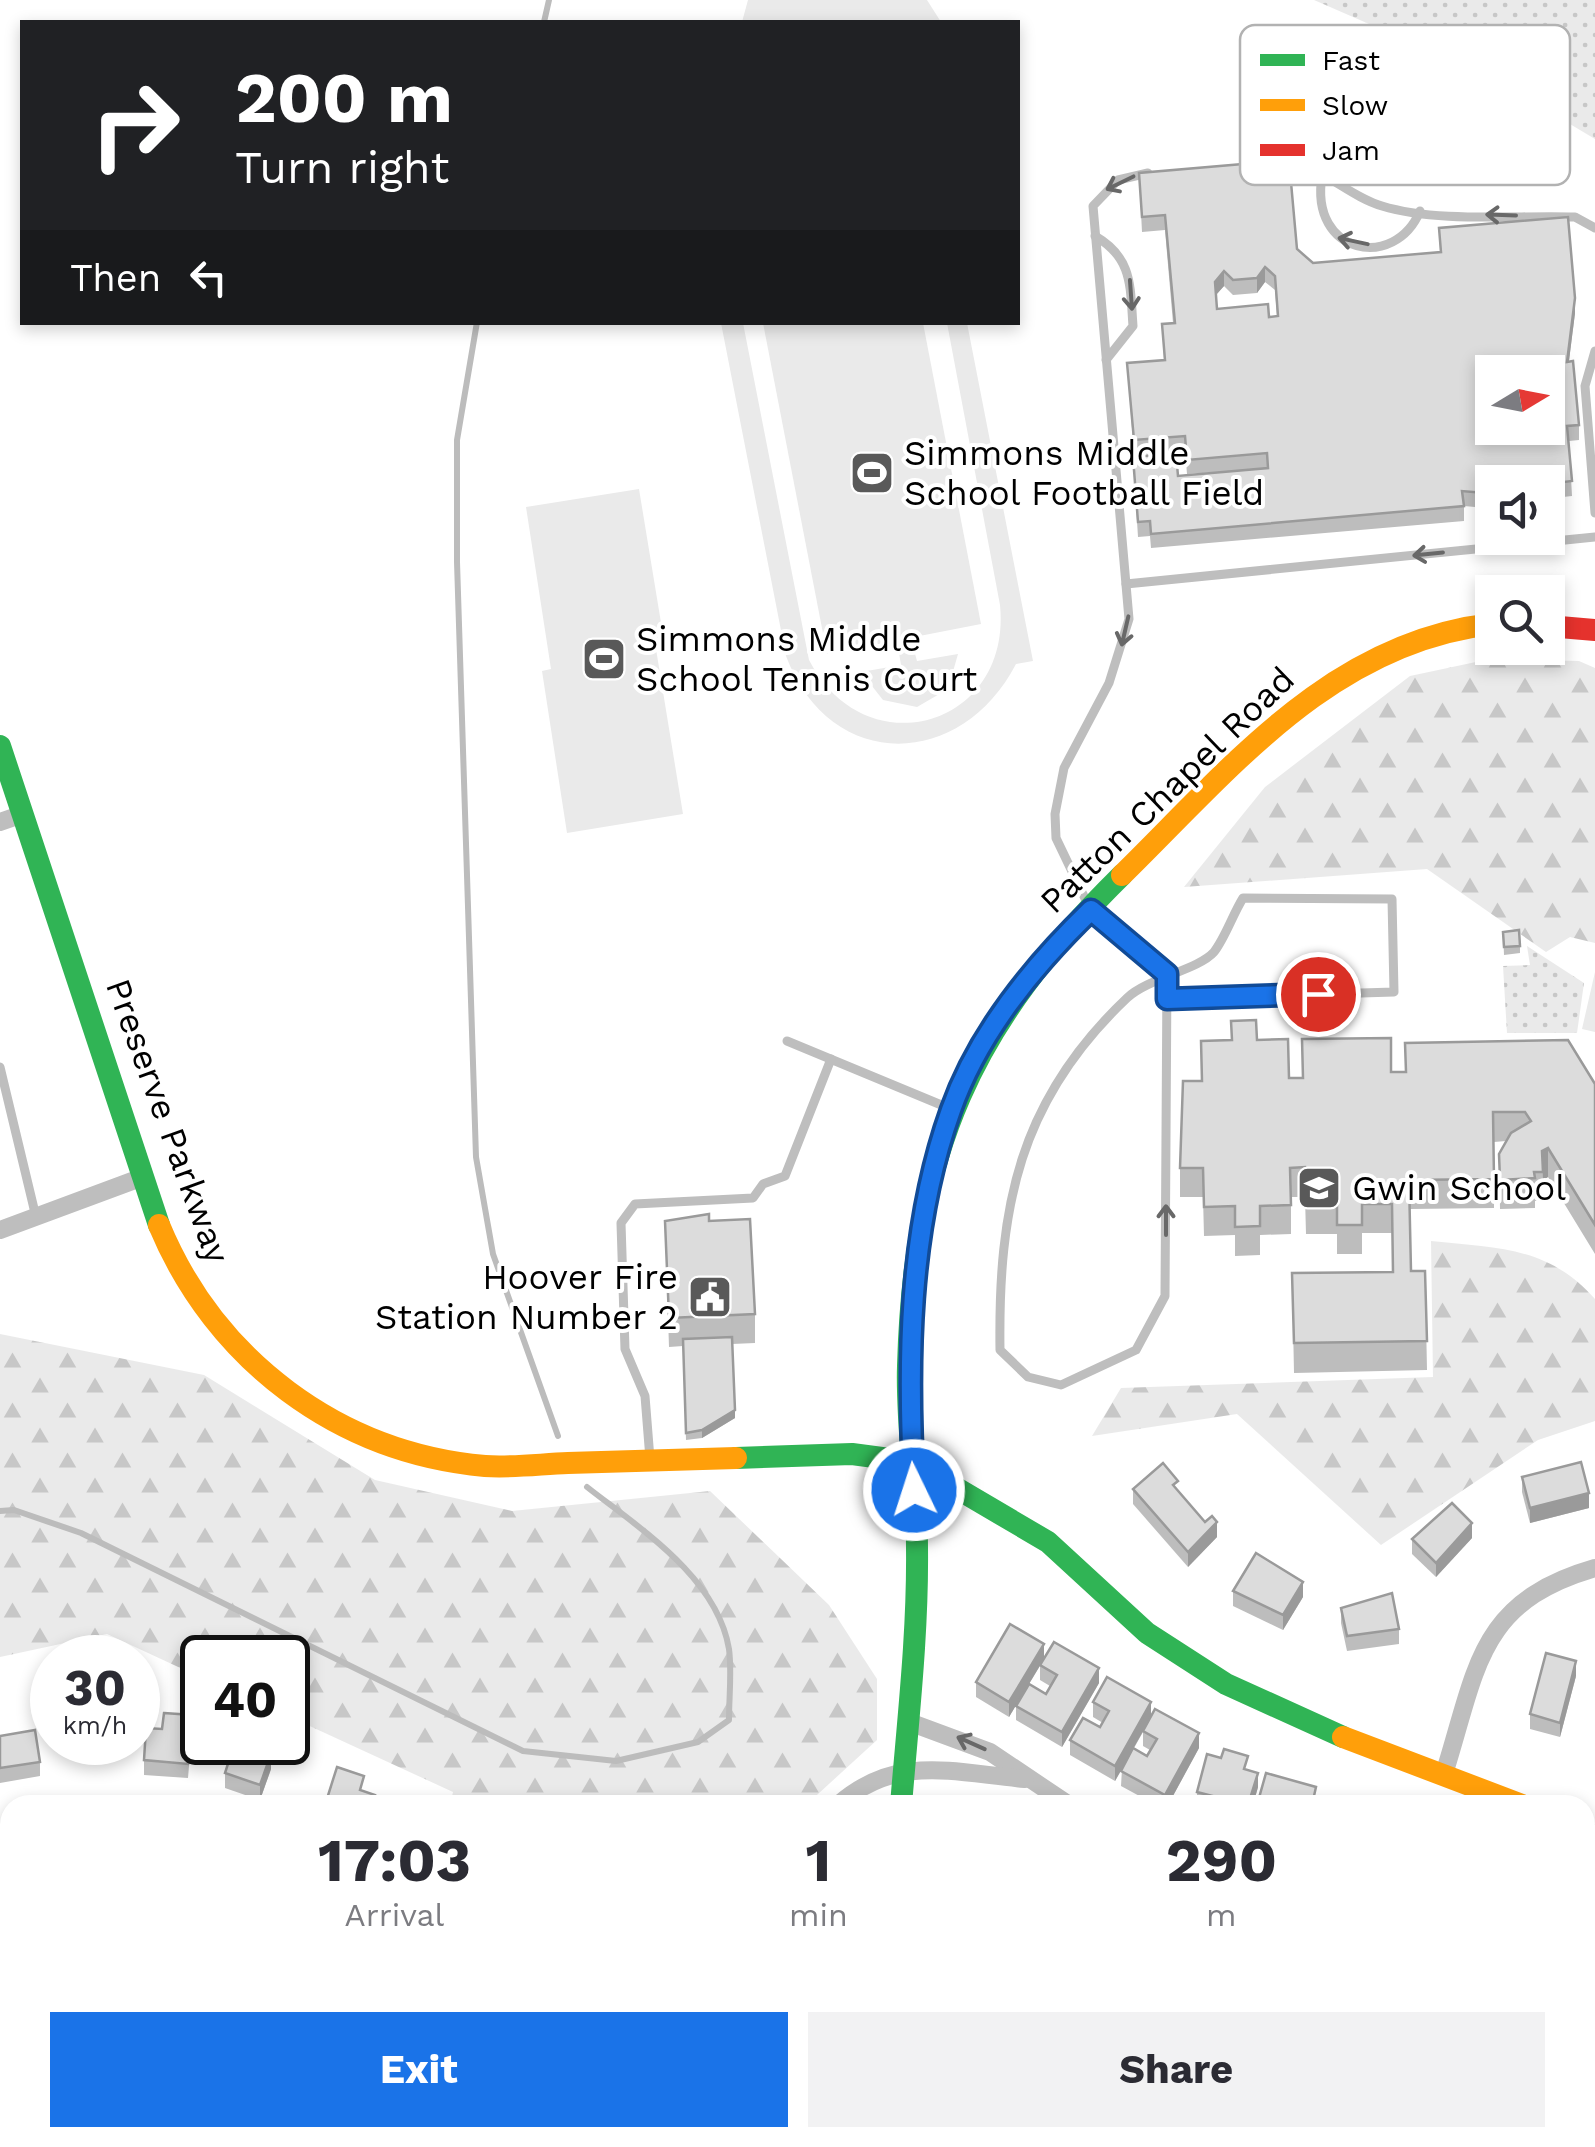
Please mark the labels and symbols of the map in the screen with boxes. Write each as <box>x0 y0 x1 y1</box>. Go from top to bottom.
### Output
legend <box>1240 25 1570 185</box>
text: Fast <box>1322 44 1380 77</box>
text: Slow <box>1322 89 1388 122</box>
text: Jam <box>1322 134 1380 167</box>
one-way arrow <box>1106 174 1136 193</box>
one-way arrow <box>1486 205 1518 224</box>
one-way arrow <box>1337 230 1369 249</box>
one-way arrow <box>1121 279 1140 311</box>
north arrow <box>1475 355 1565 445</box>
place label: Simmons Middle School Football Field <box>904 432 1264 514</box>
sports icon: Simmons Middle School Football Field <box>849 450 895 496</box>
one-way arrow <box>1413 544 1445 563</box>
one-way arrow <box>1115 614 1133 646</box>
place label: Simmons Middle School Tennis Court <box>636 618 978 700</box>
sports icon: Simmons Middle School Tennis Court <box>581 636 627 682</box>
street label: Patton Chapel Road <box>1031 658 1303 922</box>
pin <box>1276 952 1361 1037</box>
street label: Preserve Parkway <box>97 973 239 1269</box>
school or university icon: Gwin School <box>1296 1165 1342 1211</box>
place label: Gwin School <box>1352 1167 1566 1209</box>
one-way arrow <box>1156 1205 1176 1238</box>
place label: Hoover Fire Station Number 2 <box>375 1256 678 1338</box>
public building icon: Hoover Fire Station Number 2 <box>687 1274 733 1320</box>
position arrow <box>862 1438 966 1542</box>
speed limit sign: 40 <box>180 1635 310 1765</box>
one-way arrow <box>956 1733 987 1751</box>

